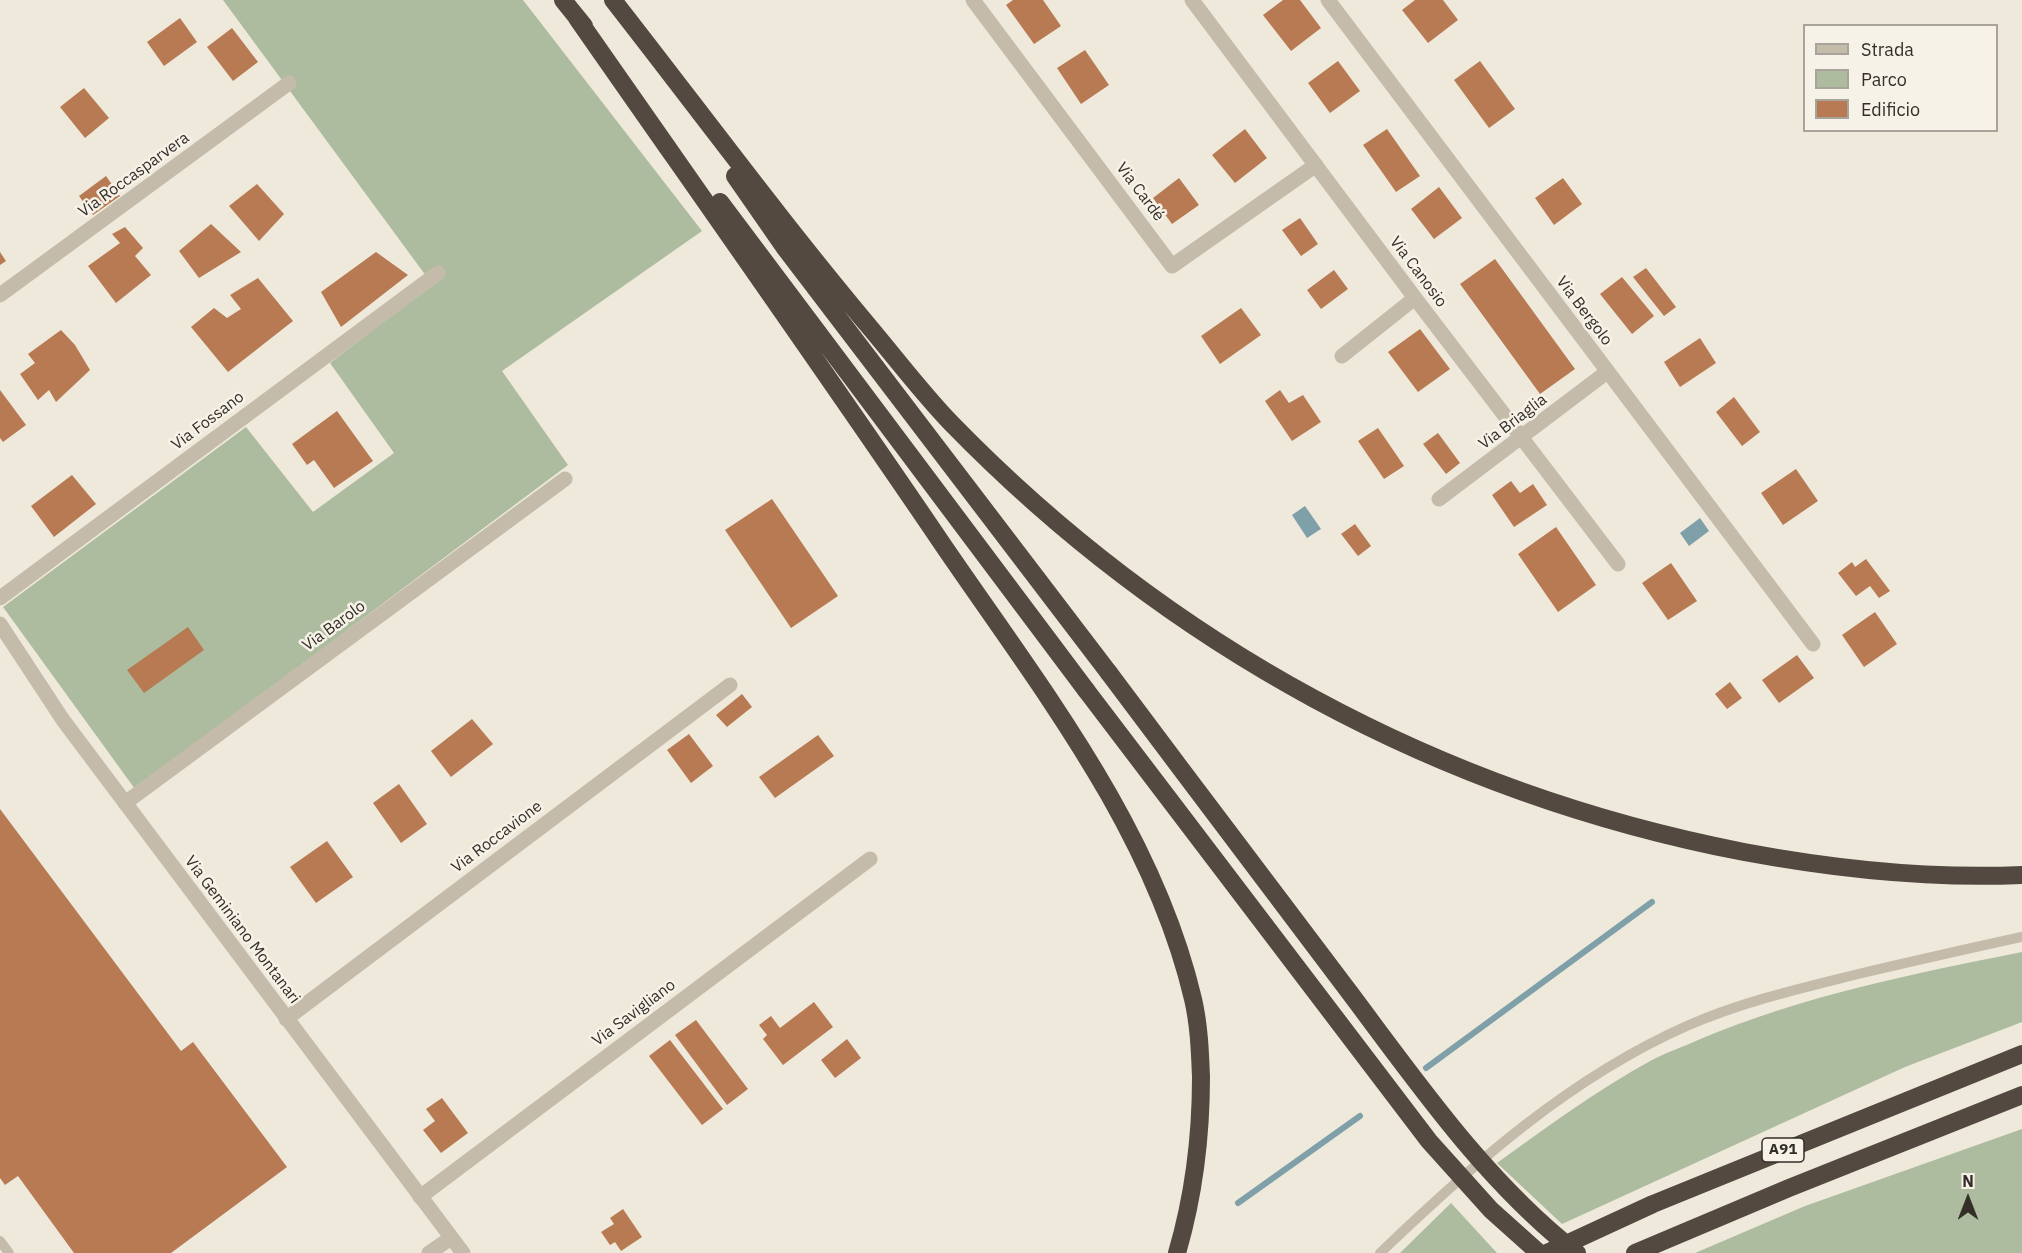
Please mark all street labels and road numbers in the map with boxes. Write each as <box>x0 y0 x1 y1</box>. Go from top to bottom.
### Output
street label: Via Roccasparvera <box>75 128 193 222</box>
street label: Via Cardé <box>1112 159 1168 225</box>
street label: Via Canosio <box>1385 233 1451 311</box>
street label: Via Bergolo <box>1552 273 1616 349</box>
street label: Via Fossano <box>168 388 248 454</box>
street label: Via Briaglia <box>1475 390 1551 454</box>
street label: Via Barolo <box>299 597 369 655</box>
street label: Via Roccavione <box>448 797 546 877</box>
street label: Via Geminiano Montanari <box>180 852 304 1008</box>
street label: Via Savigliano <box>589 976 679 1050</box>
road number: A91 <box>1762 1138 1804 1162</box>

